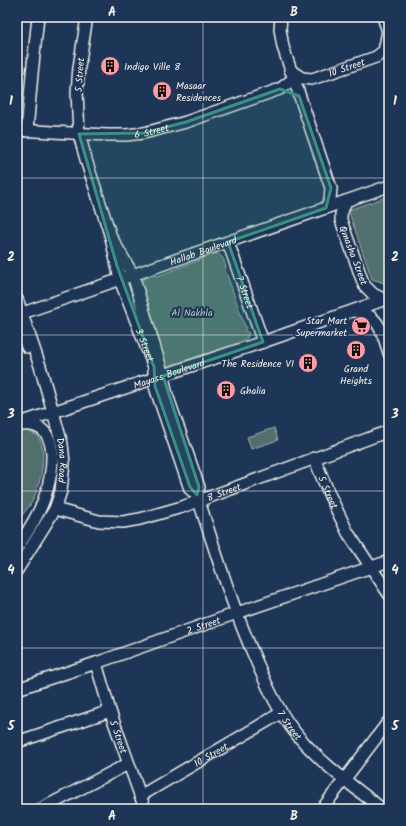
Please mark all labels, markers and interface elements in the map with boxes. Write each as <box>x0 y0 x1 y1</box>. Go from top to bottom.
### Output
text: A <box>108 2 116 23</box>
text: B <box>290 2 298 23</box>
street label: 10 Street <box>327 54 367 82</box>
building icon: Indigo Ville 8 <box>99 55 121 77</box>
street label: 5 Street <box>71 57 89 93</box>
place label: Indigo Ville 8 <box>124 59 181 75</box>
place label: Masaar Residences <box>176 78 222 106</box>
building icon: Masaar Residences <box>151 80 173 102</box>
text: 1 <box>9 91 13 112</box>
text: 1 <box>393 91 397 112</box>
street label: 6 Street <box>134 120 171 143</box>
street label: Qmasha Street <box>334 223 372 288</box>
street label: Hallab Boulevard <box>168 232 240 270</box>
text: 2 <box>7 247 15 268</box>
text: 2 <box>391 247 399 268</box>
street label: 7 Street <box>231 274 258 311</box>
park label: Al Nakhla <box>171 305 213 321</box>
place label: Star Mart Supermarket <box>295 313 347 341</box>
supermarket icon: Star Mart Supermarket <box>350 315 372 337</box>
street label: 3 Street <box>130 326 158 364</box>
building icon: Grand Heights <box>345 339 367 361</box>
building icon: The Residence VI <box>297 352 319 374</box>
street label: Mayass Boulevard <box>131 355 208 394</box>
place label: The Residence VI <box>222 356 294 372</box>
place label: Grand Heights <box>340 361 373 389</box>
building icon: Ghalia <box>215 379 237 401</box>
place label: Ghalia <box>240 383 266 399</box>
text: 3 <box>6 404 15 425</box>
text: 3 <box>390 404 399 425</box>
street label: Dana Road <box>52 436 71 484</box>
street label: 5 Street <box>313 473 342 512</box>
street label: 8 Street <box>205 479 244 506</box>
text: 4 <box>7 560 15 581</box>
text: 4 <box>391 560 399 581</box>
street label: 2 Street <box>184 612 223 639</box>
street label: 7 Street <box>273 707 306 744</box>
text: 5 <box>7 716 16 737</box>
text: 5 <box>391 716 400 737</box>
street label: 5 Street <box>105 718 132 756</box>
street label: 10 Street <box>191 739 232 772</box>
text: A <box>108 806 116 826</box>
text: B <box>290 806 298 826</box>

